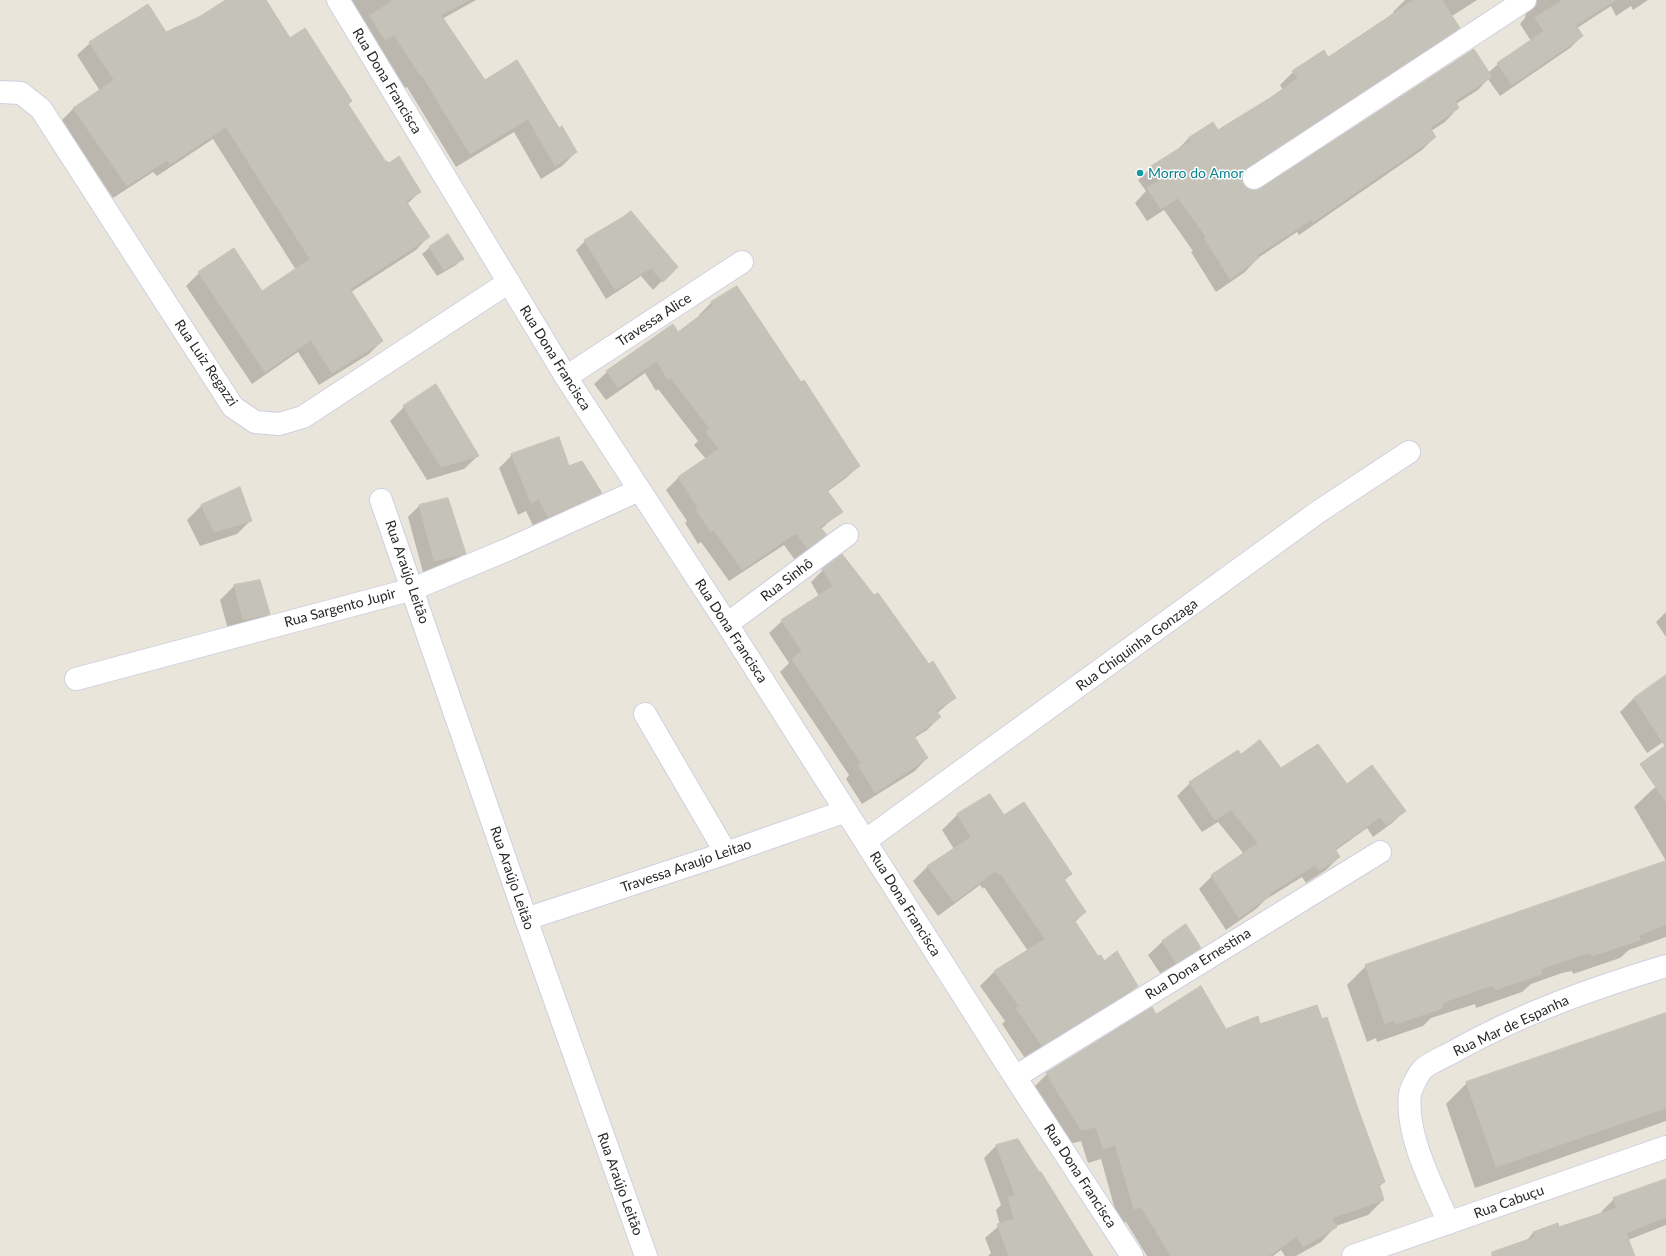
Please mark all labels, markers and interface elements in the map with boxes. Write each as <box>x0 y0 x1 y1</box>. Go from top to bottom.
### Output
street label: Rua Dona Francisca <box>349 25 425 137</box>
place label: Morro do Amor <box>1148 165 1244 181</box>
marker: Morro do Amor <box>1135 168 1145 178</box>
street label: Travessa Alice <box>613 290 695 350</box>
street label: Rua Dona Francisca <box>516 302 594 414</box>
street label: Rua Luiz Regazzi <box>171 317 241 409</box>
street label: Rua Araújo Leitão <box>381 518 433 626</box>
street label: Rua Sinhô <box>757 555 817 605</box>
street label: Rua Dona Francisca <box>691 576 771 686</box>
street label: Rua Sargento Jupir <box>282 585 398 631</box>
street label: Rua Chiquinha Gonzaga <box>1073 595 1201 695</box>
street label: Rua Araújo Leitão <box>486 824 538 932</box>
street label: Travessa Araujo Leitao <box>618 836 754 896</box>
street label: Rua Dona Francisca <box>866 848 944 960</box>
street label: Rua Dona Ernestina <box>1142 925 1254 1003</box>
street label: Rua Mar de Espanha <box>1451 992 1571 1060</box>
street label: Rua Dona Francisca <box>1040 1121 1120 1231</box>
street label: Rua Araújo Leitão <box>594 1130 646 1238</box>
street label: Rua Cabuçu <box>1472 1182 1546 1222</box>

